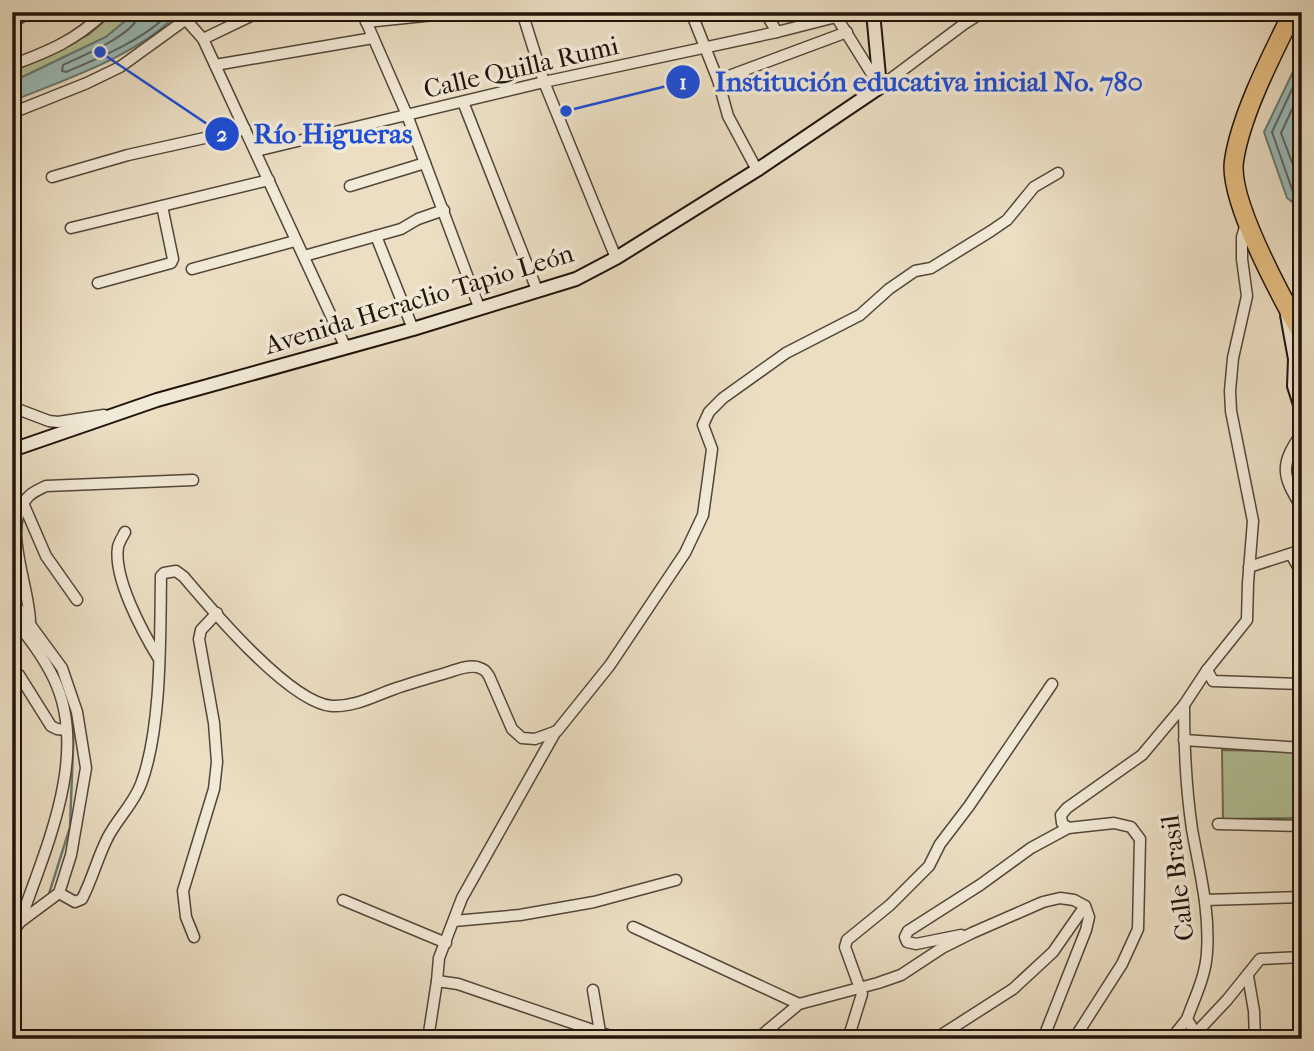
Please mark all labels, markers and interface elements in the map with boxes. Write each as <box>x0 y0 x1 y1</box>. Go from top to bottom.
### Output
street label: Calle Quilla Rumi <box>421 30 622 105</box>
callout: Institución educativa inicial No. 780 <box>666 57 1157 106</box>
text: Institución educativa inicial No. 780 <box>715 65 1143 98</box>
text: 1 <box>679 70 687 94</box>
callout: Río Higueras <box>204 109 427 158</box>
text: Río Higueras <box>253 117 413 150</box>
text: 2 <box>217 122 228 146</box>
street label: Avenida Heraclio Tapio León <box>260 238 577 362</box>
street label: Calle Brasil <box>1154 813 1201 943</box>

